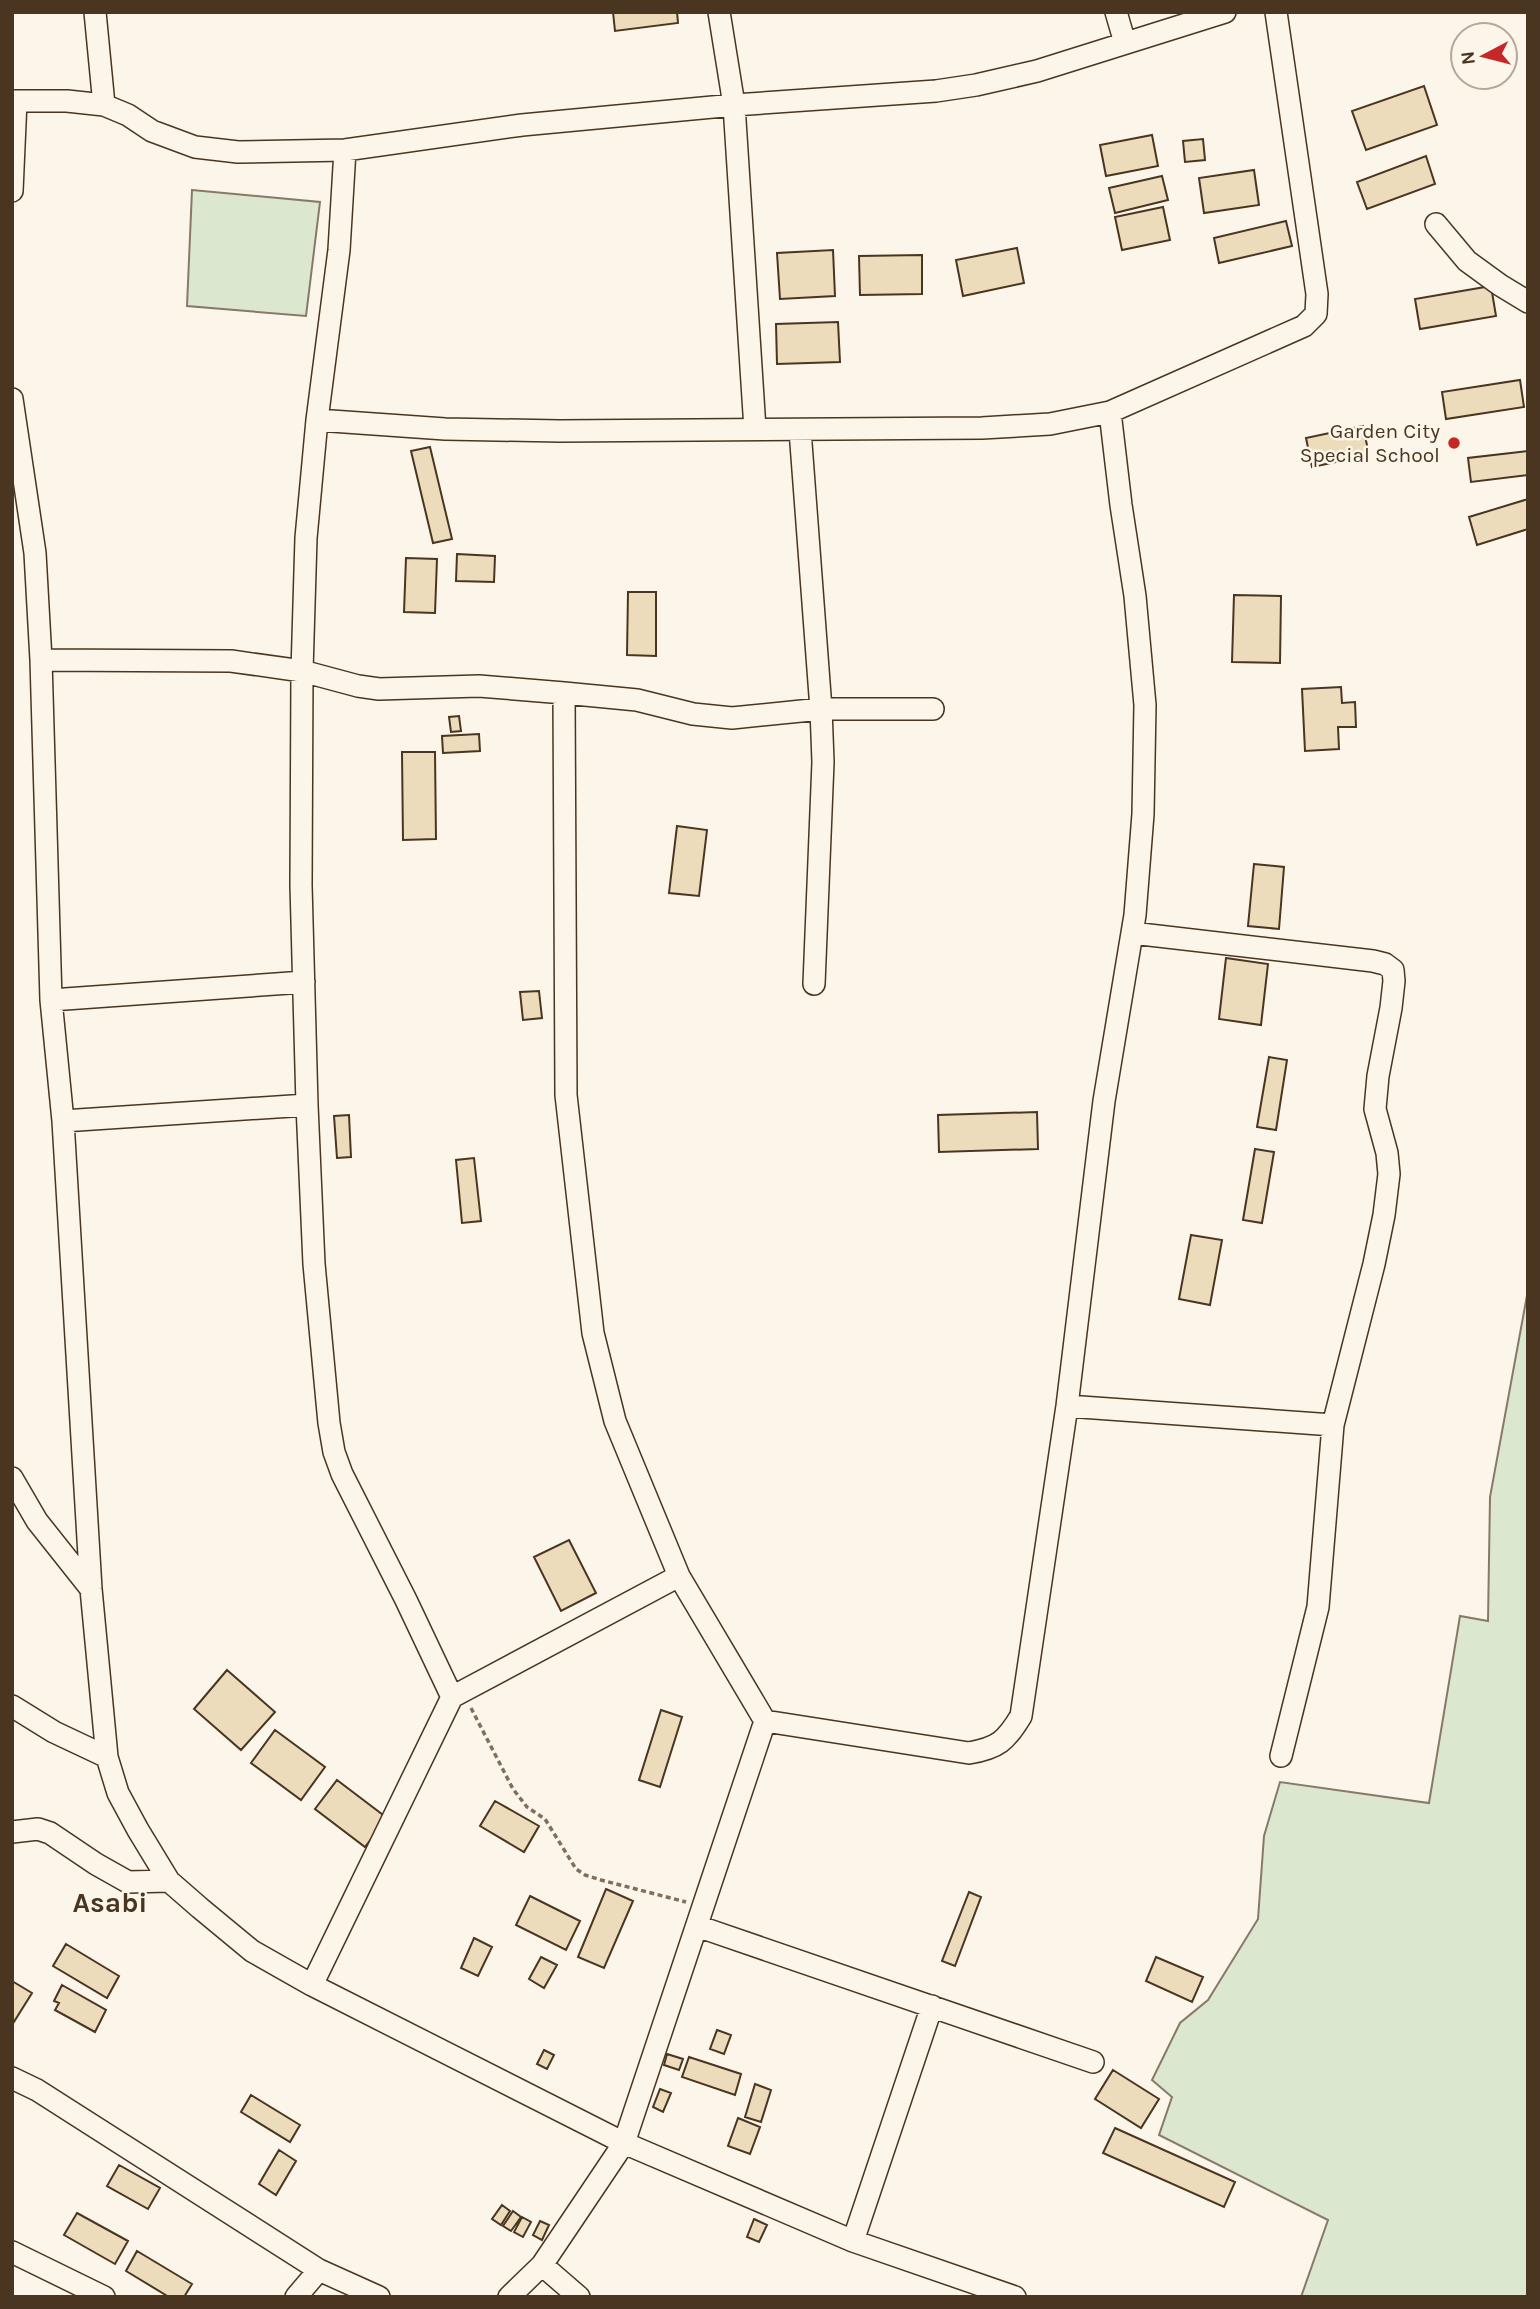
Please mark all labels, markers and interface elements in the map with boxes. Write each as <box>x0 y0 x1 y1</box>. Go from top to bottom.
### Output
north arrow <box>1449 21 1519 91</box>
text: N <box>1456 50 1480 66</box>
place label: Garden City Special School <box>1300 419 1440 467</box>
marker: Garden City Special School <box>1446 435 1462 451</box>
district label: Asabi <box>72 1886 148 1919</box>

